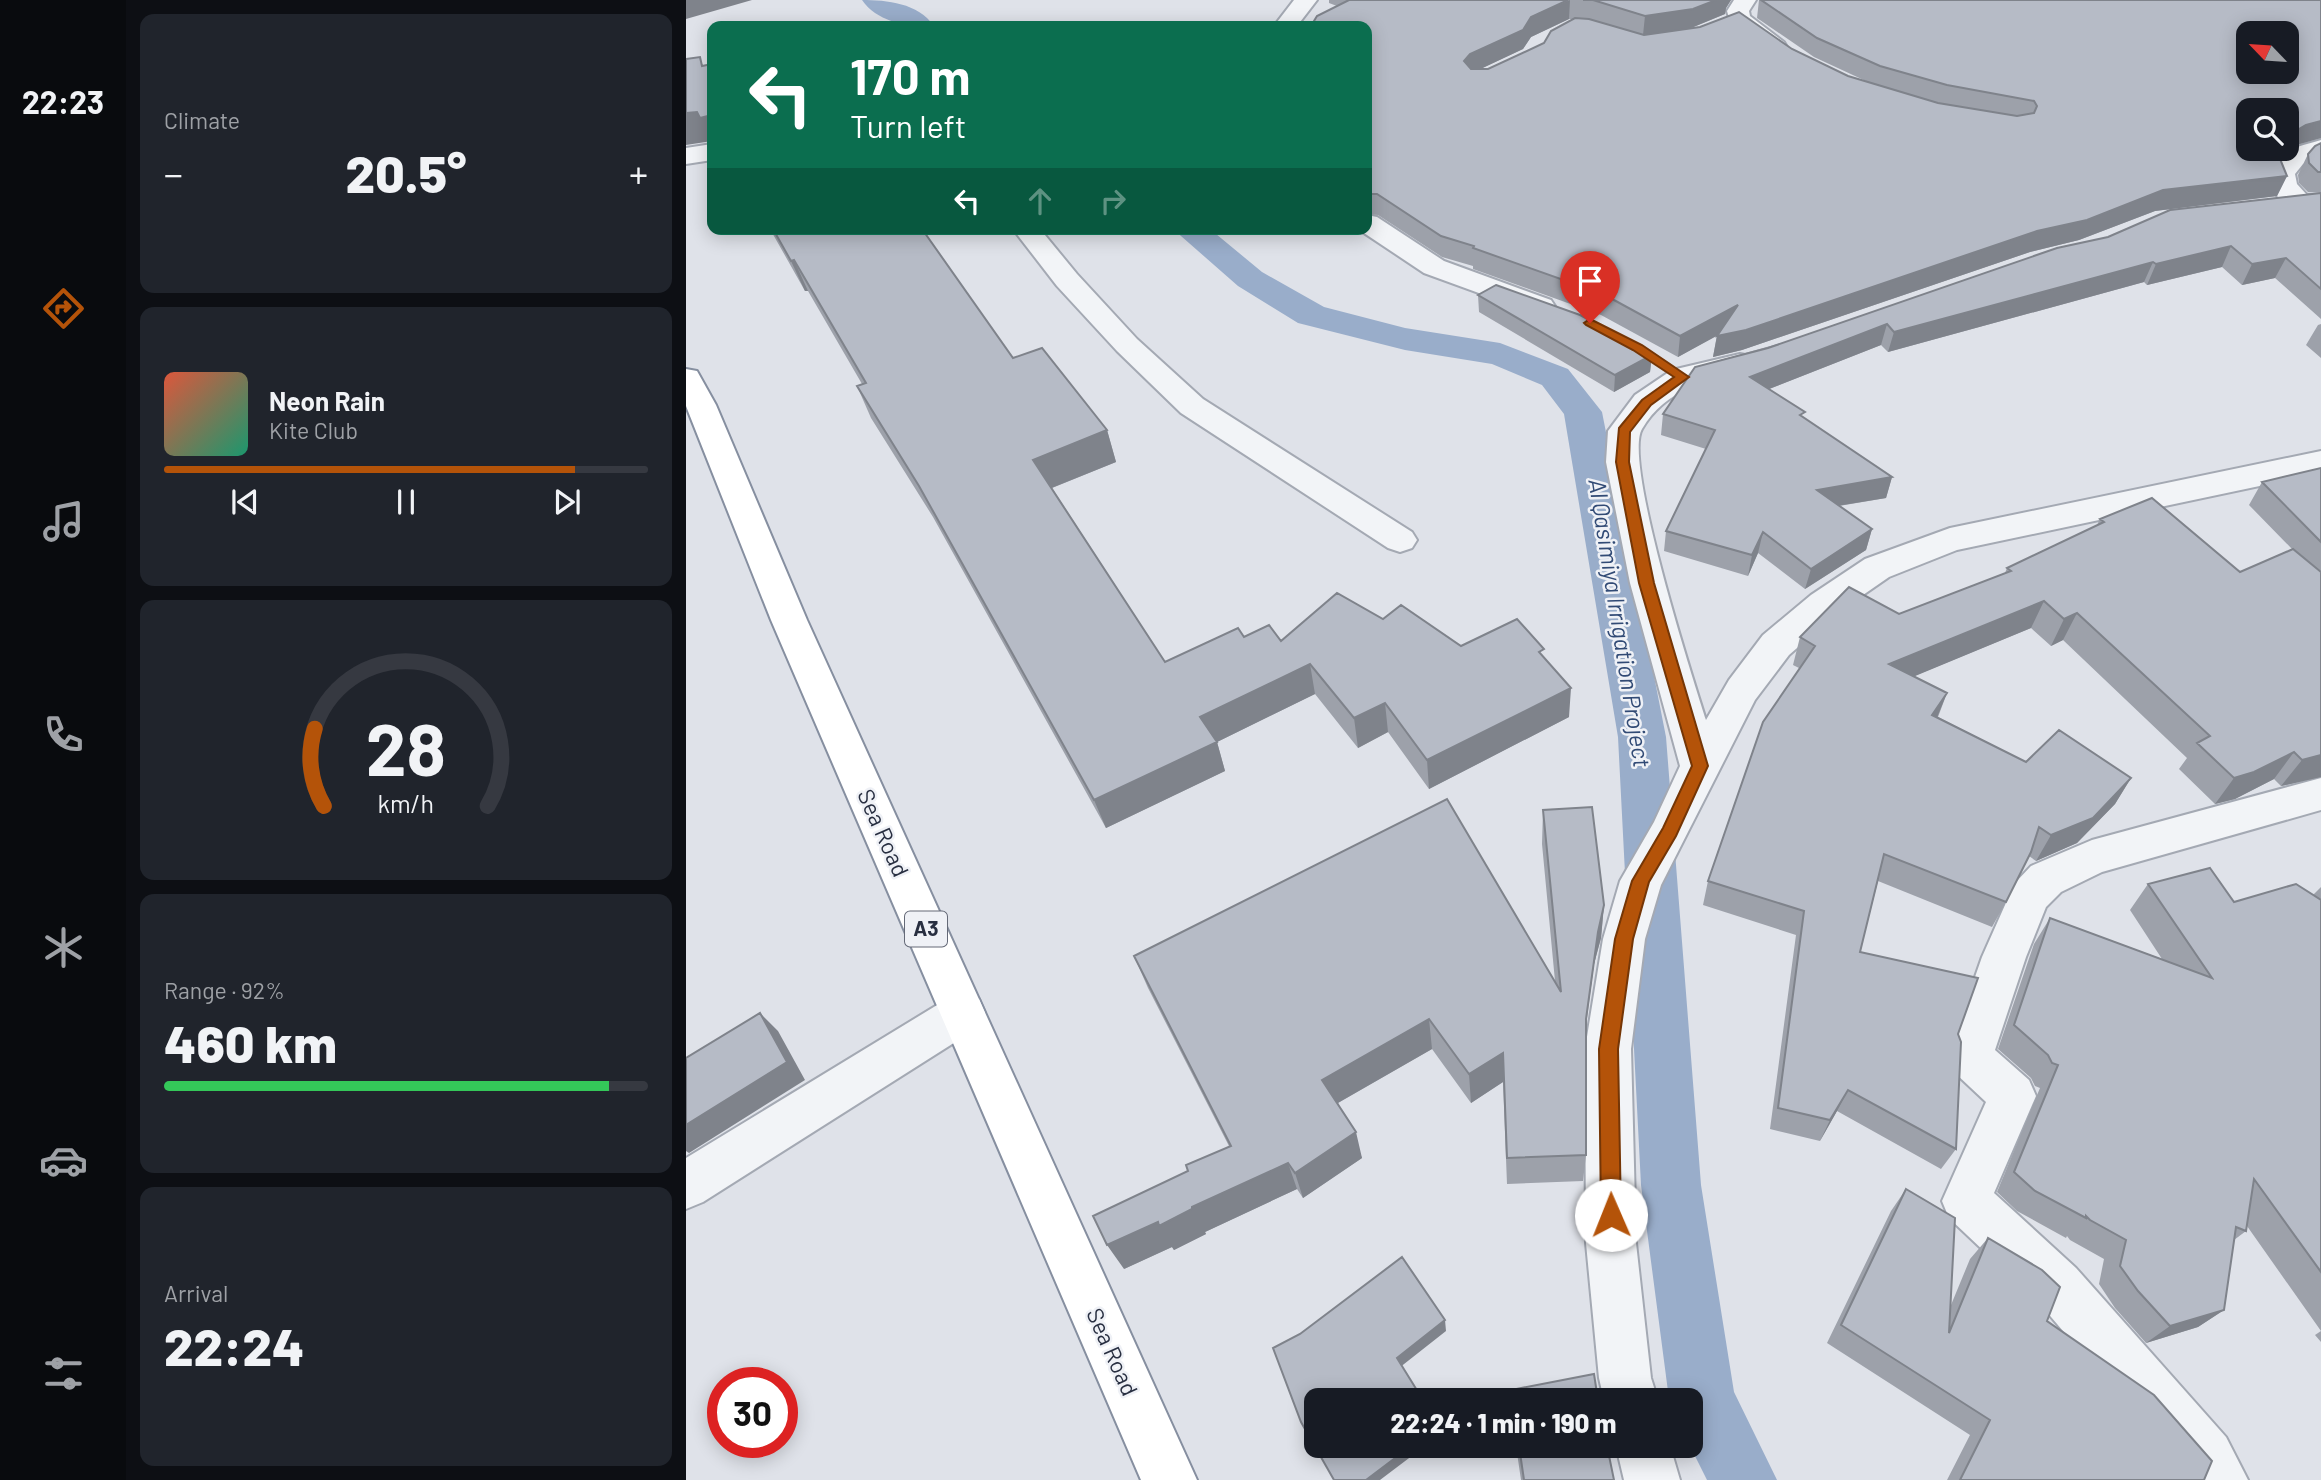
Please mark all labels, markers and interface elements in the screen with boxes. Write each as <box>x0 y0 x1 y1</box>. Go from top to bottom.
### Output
north arrow <box>2236 21 2300 84</box>
map controls <box>2236 21 2299 161</box>
text: 170 m <box>850 46 970 105</box>
icon: left <box>735 49 826 140</box>
text: 22:23 <box>22 82 104 120</box>
button: search <box>2236 98 2299 161</box>
text: Climate <box>164 106 240 134</box>
text: Turn left <box>850 106 967 144</box>
text: 20.5° <box>345 141 467 203</box>
text: − <box>164 150 183 196</box>
text: + <box>629 150 648 196</box>
icon: left <box>948 182 986 220</box>
icon: ahead <box>1021 182 1059 220</box>
icon: right <box>1094 182 1132 220</box>
pin <box>1560 251 1620 323</box>
icon: arrive <box>1571 262 1609 300</box>
icon: directions <box>39 284 88 333</box>
text: Neon Rain <box>269 385 385 416</box>
text: Kite Club <box>269 416 358 444</box>
water label: Al Qasimiya Irrigation Project <box>1583 476 1658 770</box>
icon: previous <box>226 483 264 521</box>
icon: pause <box>387 483 425 521</box>
icon: next <box>548 483 586 521</box>
icon: music <box>39 497 88 546</box>
text: 28 <box>366 703 446 791</box>
icon: phone <box>39 710 88 759</box>
street label: Sea Road <box>852 785 916 881</box>
text: km/h <box>378 788 434 818</box>
road number: A3 <box>905 912 947 946</box>
icon: climate <box>39 923 88 972</box>
text: Range · 92% <box>164 976 285 1004</box>
text: 460 km <box>164 1011 337 1073</box>
icon: car <box>39 1136 88 1185</box>
position arrow <box>1574 1178 1648 1252</box>
text: Arrival <box>164 1279 228 1307</box>
street label: Sea Road <box>1081 1304 1145 1400</box>
text: 22:24 <box>164 1314 304 1376</box>
icon: filters <box>39 1349 88 1398</box>
speed limit sign: 30 <box>707 1367 798 1458</box>
text: 22:24 · 1 min · 190 m <box>1391 1407 1616 1438</box>

